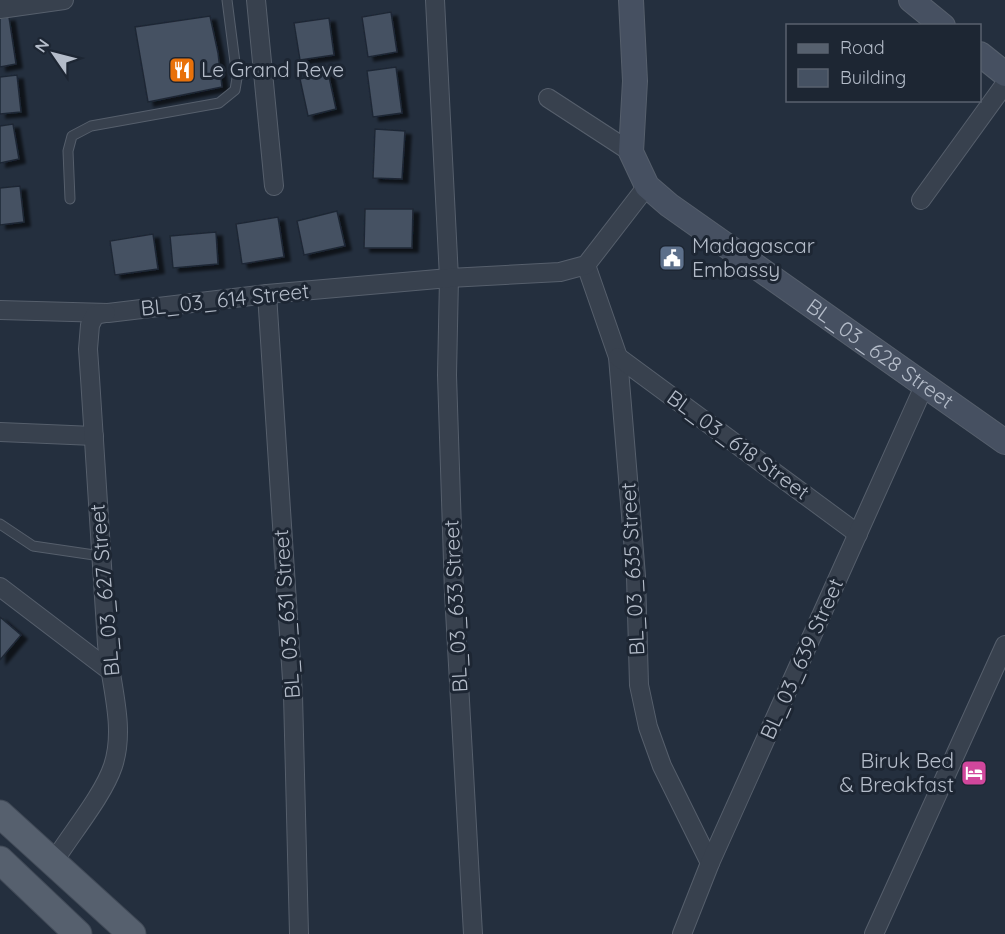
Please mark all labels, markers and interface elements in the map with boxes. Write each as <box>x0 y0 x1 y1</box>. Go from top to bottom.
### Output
north arrow <box>24 24 84 84</box>
legend <box>786 24 981 102</box>
text: N <box>30 35 53 56</box>
text: Road <box>840 36 885 59</box>
restaurant icon: Le Grand Reve <box>167 55 197 85</box>
place label: Le Grand Reve <box>201 56 344 82</box>
text: Building <box>840 66 906 89</box>
place label: Madagascar Embassy <box>692 232 815 282</box>
public building icon: Madagascar Embassy <box>657 243 687 273</box>
street label: BL_03_614 Street <box>139 277 310 321</box>
street label: BL_03_628 Street <box>802 292 959 414</box>
street label: BL_03_618 Street <box>662 384 815 505</box>
street label: BL_03_635 Street <box>614 482 650 656</box>
street label: BL_03_627 Street <box>84 503 124 677</box>
street label: BL_03_633 Street <box>437 519 473 693</box>
street label: BL_03_631 Street <box>267 529 305 700</box>
street label: BL_03_639 Street <box>754 574 848 743</box>
place label: Biruk Bed & Breakfast <box>840 747 954 797</box>
hotel icon: Biruk Bed & Breakfast <box>959 758 989 788</box>

